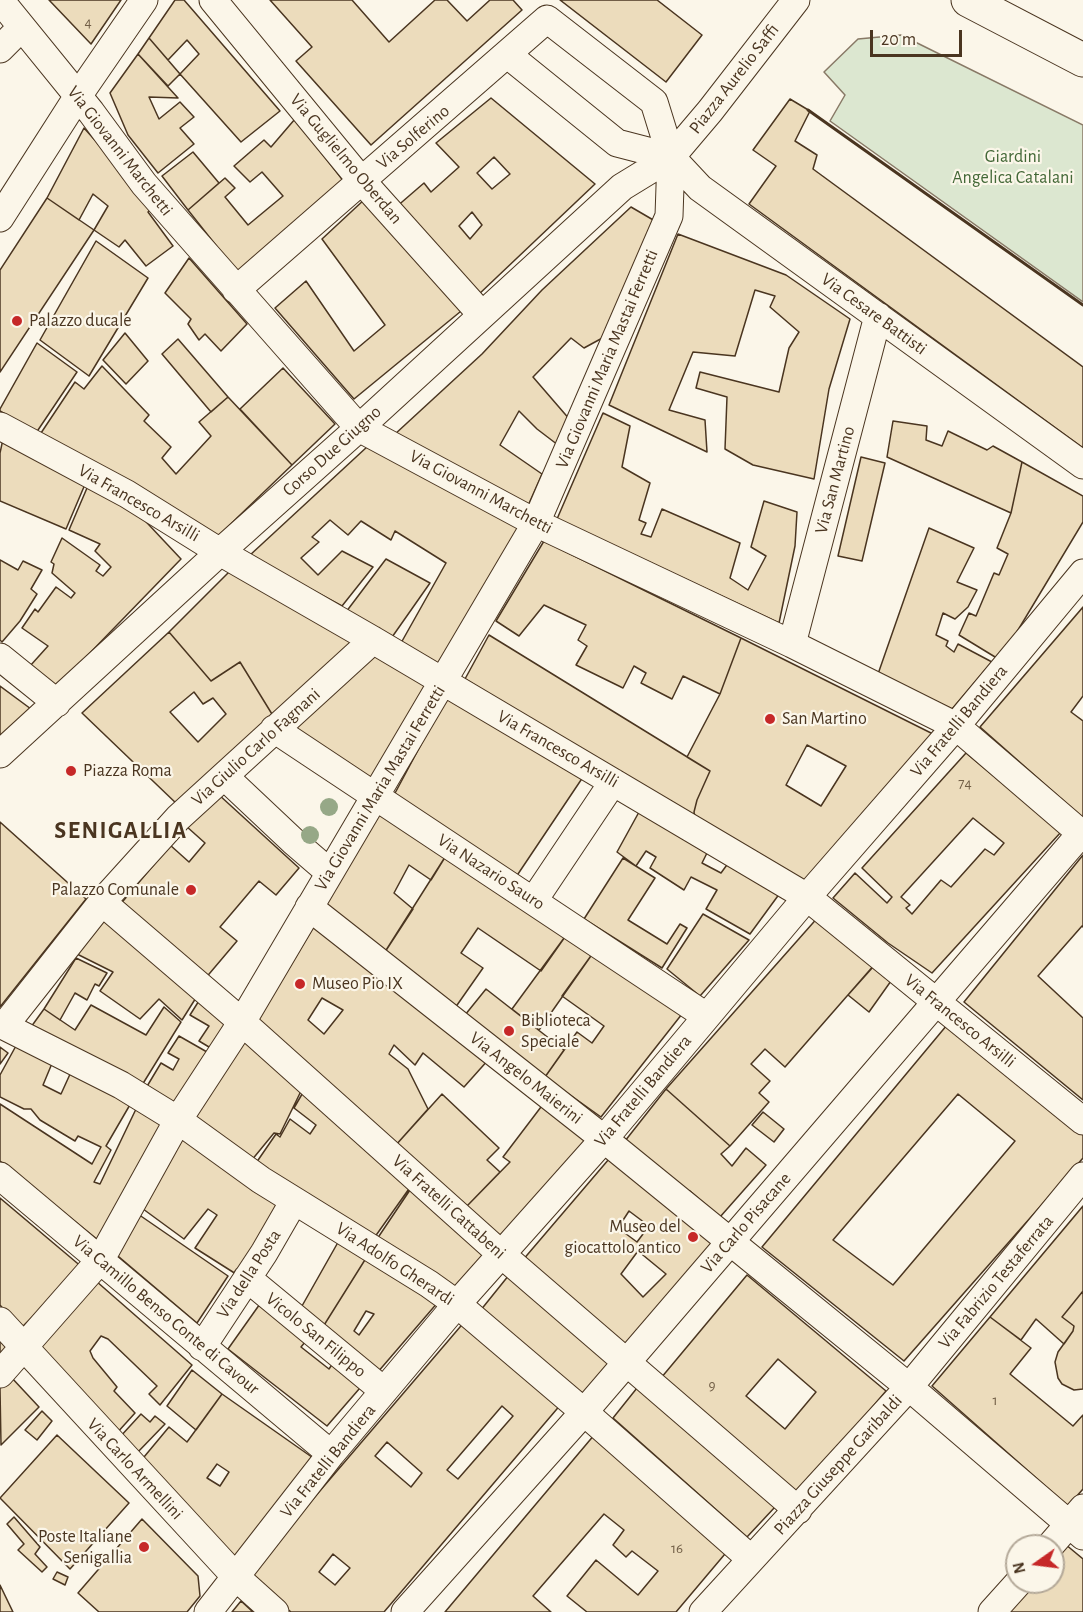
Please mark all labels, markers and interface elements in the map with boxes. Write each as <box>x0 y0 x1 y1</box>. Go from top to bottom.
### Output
house number: 4 <box>84 13 92 31</box>
scale bar <box>873 18 964 56</box>
street label: Piazza Aurelio Saffi <box>684 20 784 138</box>
text: 20 m <box>881 31 916 49</box>
street label: Via Giovanni Marchetti <box>63 82 177 220</box>
street label: Via Guglielmo Oberdan <box>285 89 407 229</box>
street label: Via Solferino <box>372 100 454 174</box>
park label: Giardini Angelica Catalani <box>952 146 1074 188</box>
street label: Via Giovanni Maria Mastai Ferretti <box>551 246 663 472</box>
street label: Via Cesare Battisti <box>817 268 931 360</box>
place label: Palazzo ducale <box>29 310 132 332</box>
marker: Palazzo ducale <box>10 314 24 328</box>
street label: Corso Due Giugno <box>278 401 386 501</box>
street label: Via San Martino <box>810 424 860 536</box>
street label: Via Giovanni Marchetti <box>406 445 556 539</box>
street label: Via Francesco Arsilli <box>74 459 204 547</box>
street label: Via Fratelli Bandiera <box>906 660 1012 782</box>
street label: Via Giovanni Maria Mastai Ferretti <box>310 681 450 895</box>
street label: Via Giulio Carlo Fagnani <box>187 684 325 810</box>
street label: Via Francesco Arsilli <box>493 705 623 793</box>
place label: San Martino <box>782 708 867 730</box>
marker: San Martino <box>763 712 777 726</box>
place label: Piazza Roma <box>83 760 172 782</box>
marker: Piazza Roma <box>64 764 78 778</box>
house number: 74 <box>958 774 972 792</box>
district label: SENIGALLIA <box>54 817 188 845</box>
street label: Via Nazario Sauro <box>433 829 549 915</box>
place label: Palazzo Comunale <box>51 879 179 901</box>
marker: Palazzo Comunale <box>184 883 198 897</box>
street label: Via Francesco Arsilli <box>900 970 1020 1072</box>
place label: Museo Pio IX <box>312 973 403 995</box>
marker: Museo Pio IX <box>293 977 307 991</box>
place label: Biblioteca Speciale <box>521 1010 591 1052</box>
marker: Biblioteca Speciale <box>502 1024 516 1038</box>
street label: Via Angelo Maierini <box>465 1027 587 1129</box>
street label: Via Fratelli Bandiera <box>590 1030 696 1152</box>
street label: Via Fratelli Cattabeni <box>388 1150 510 1264</box>
street label: Via Carlo Pisacane <box>696 1168 796 1278</box>
street label: Via Fabrizio Testaferrata <box>934 1211 1058 1353</box>
place label: Museo del giocattolo antico <box>564 1216 681 1258</box>
street label: Via Adolfo Gherardi <box>332 1218 458 1310</box>
street label: Via della Posta <box>212 1225 286 1323</box>
marker: Museo del giocattolo antico <box>686 1230 700 1244</box>
street label: Via Camillo Benso Conte di Cavour <box>68 1231 264 1399</box>
street label: Vicolo San Filippo <box>261 1288 371 1382</box>
house number: 9 <box>708 1376 716 1394</box>
street label: Piazza Giuseppe Garibaldi <box>769 1390 907 1540</box>
house number: 1 <box>992 1391 998 1409</box>
street label: Via Fratelli Bandiera <box>276 1400 380 1522</box>
street label: Via Carlo Armellini <box>82 1414 188 1524</box>
place label: Poste Italiane Senigallia <box>38 1526 132 1568</box>
north arrow <box>1005 1534 1065 1594</box>
house number: 16 <box>671 1539 683 1557</box>
marker: Poste Italiane Senigallia <box>137 1540 151 1554</box>
text: N <box>1010 1561 1029 1575</box>

